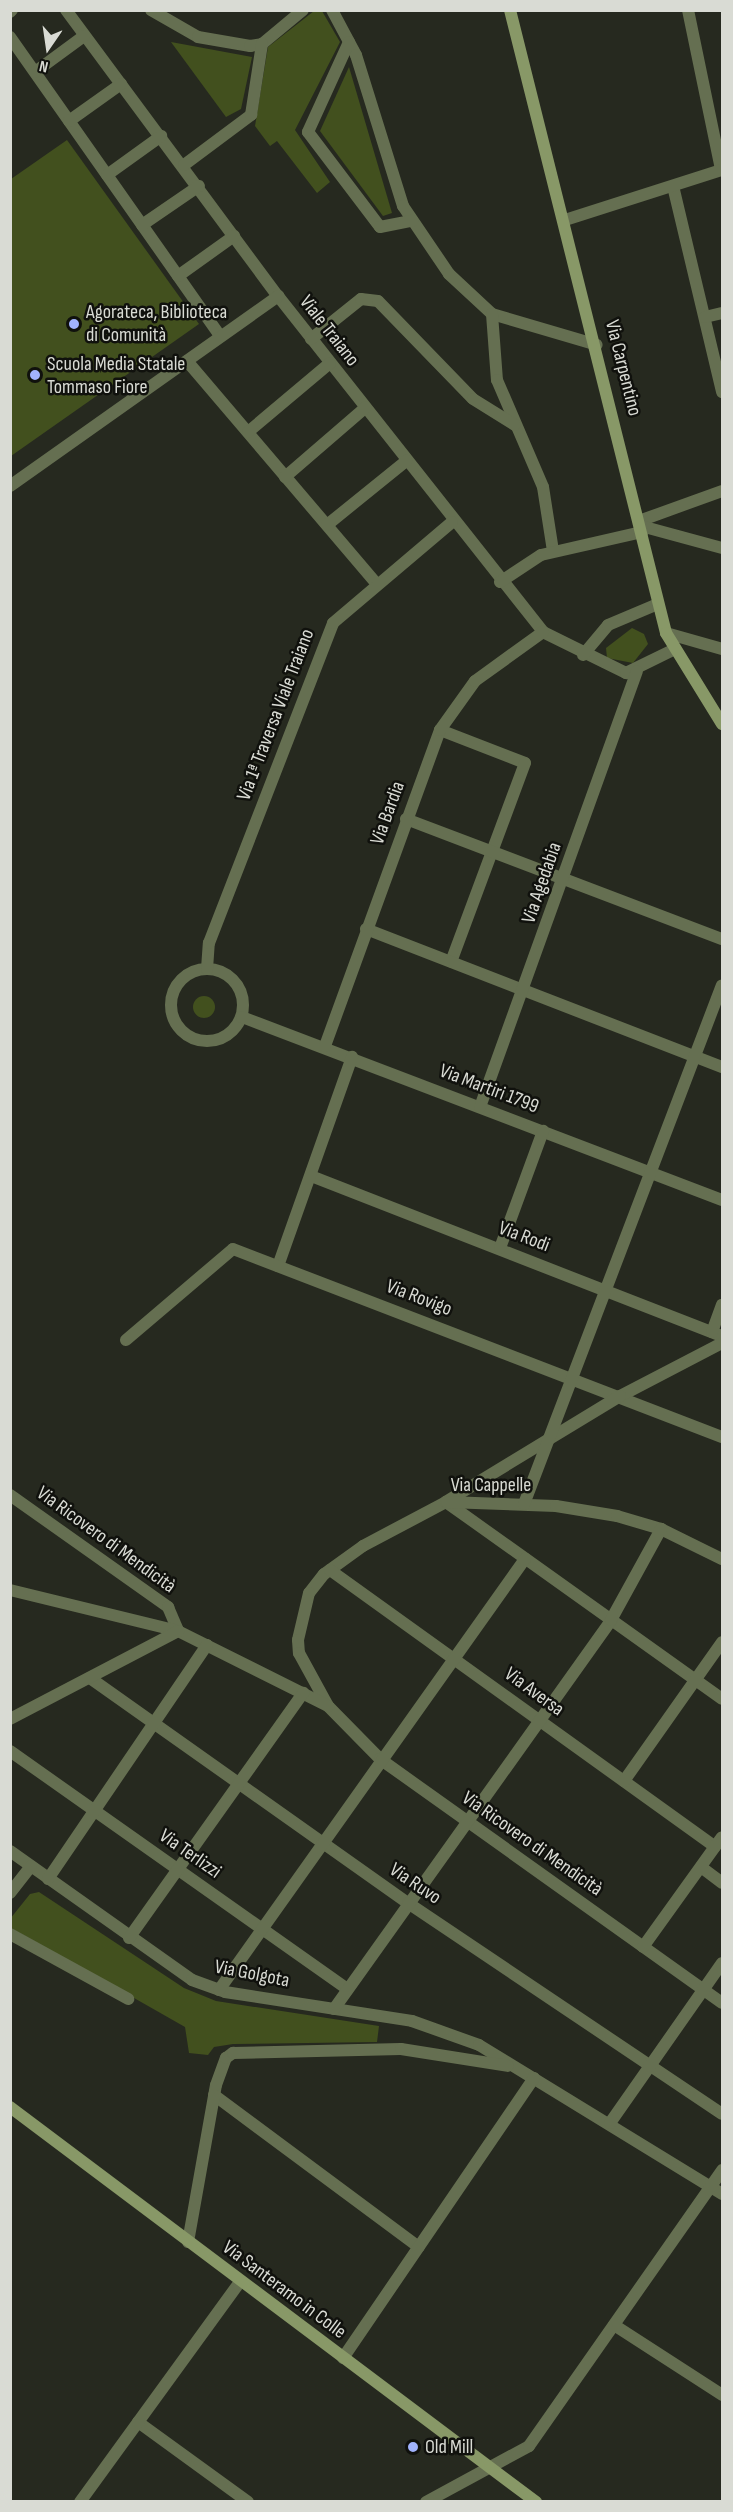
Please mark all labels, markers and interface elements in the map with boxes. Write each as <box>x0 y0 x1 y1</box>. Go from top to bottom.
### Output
north arrow <box>18 18 78 78</box>
text: N <box>38 56 50 76</box>
street label: Viale Traiano <box>294 291 364 371</box>
place label: Agorateca, Biblioteca di Comunità <box>86 300 227 347</box>
marker: Agorateca, Biblioteca di Comunità <box>67 317 81 331</box>
street label: Via Carpentino <box>599 318 647 418</box>
place label: Scuola Media Statale Tommaso Fiore <box>47 352 185 399</box>
marker: Scuola Media Statale Tommaso Fiore <box>28 368 42 382</box>
street label: Via 1ª Traversa Viale Traiano <box>232 626 320 804</box>
street label: Via Bardia <box>366 778 410 848</box>
street label: Via Agedabia <box>517 839 567 927</box>
street label: Via Martiri 1799 <box>436 1059 542 1119</box>
street label: Via Rodi <box>495 1216 553 1258</box>
street label: Via Rovigo <box>383 1275 455 1321</box>
street label: Via Cappelle <box>451 1473 531 1497</box>
street label: Via Ricovero di Mendicità <box>32 1481 180 1599</box>
street label: Via Aversa <box>500 1662 568 1722</box>
street label: Via Ricovero di Mendicità <box>457 1786 607 1902</box>
street label: Via Terlizzi <box>154 1824 226 1884</box>
street label: Via Ruvo <box>385 1858 445 1910</box>
street label: Via Golgota <box>213 1955 291 1993</box>
street label: Via Santeramo in Colle <box>217 2236 351 2344</box>
place label: Old Mill <box>425 2435 473 2459</box>
marker: Old Mill <box>406 2440 420 2454</box>

